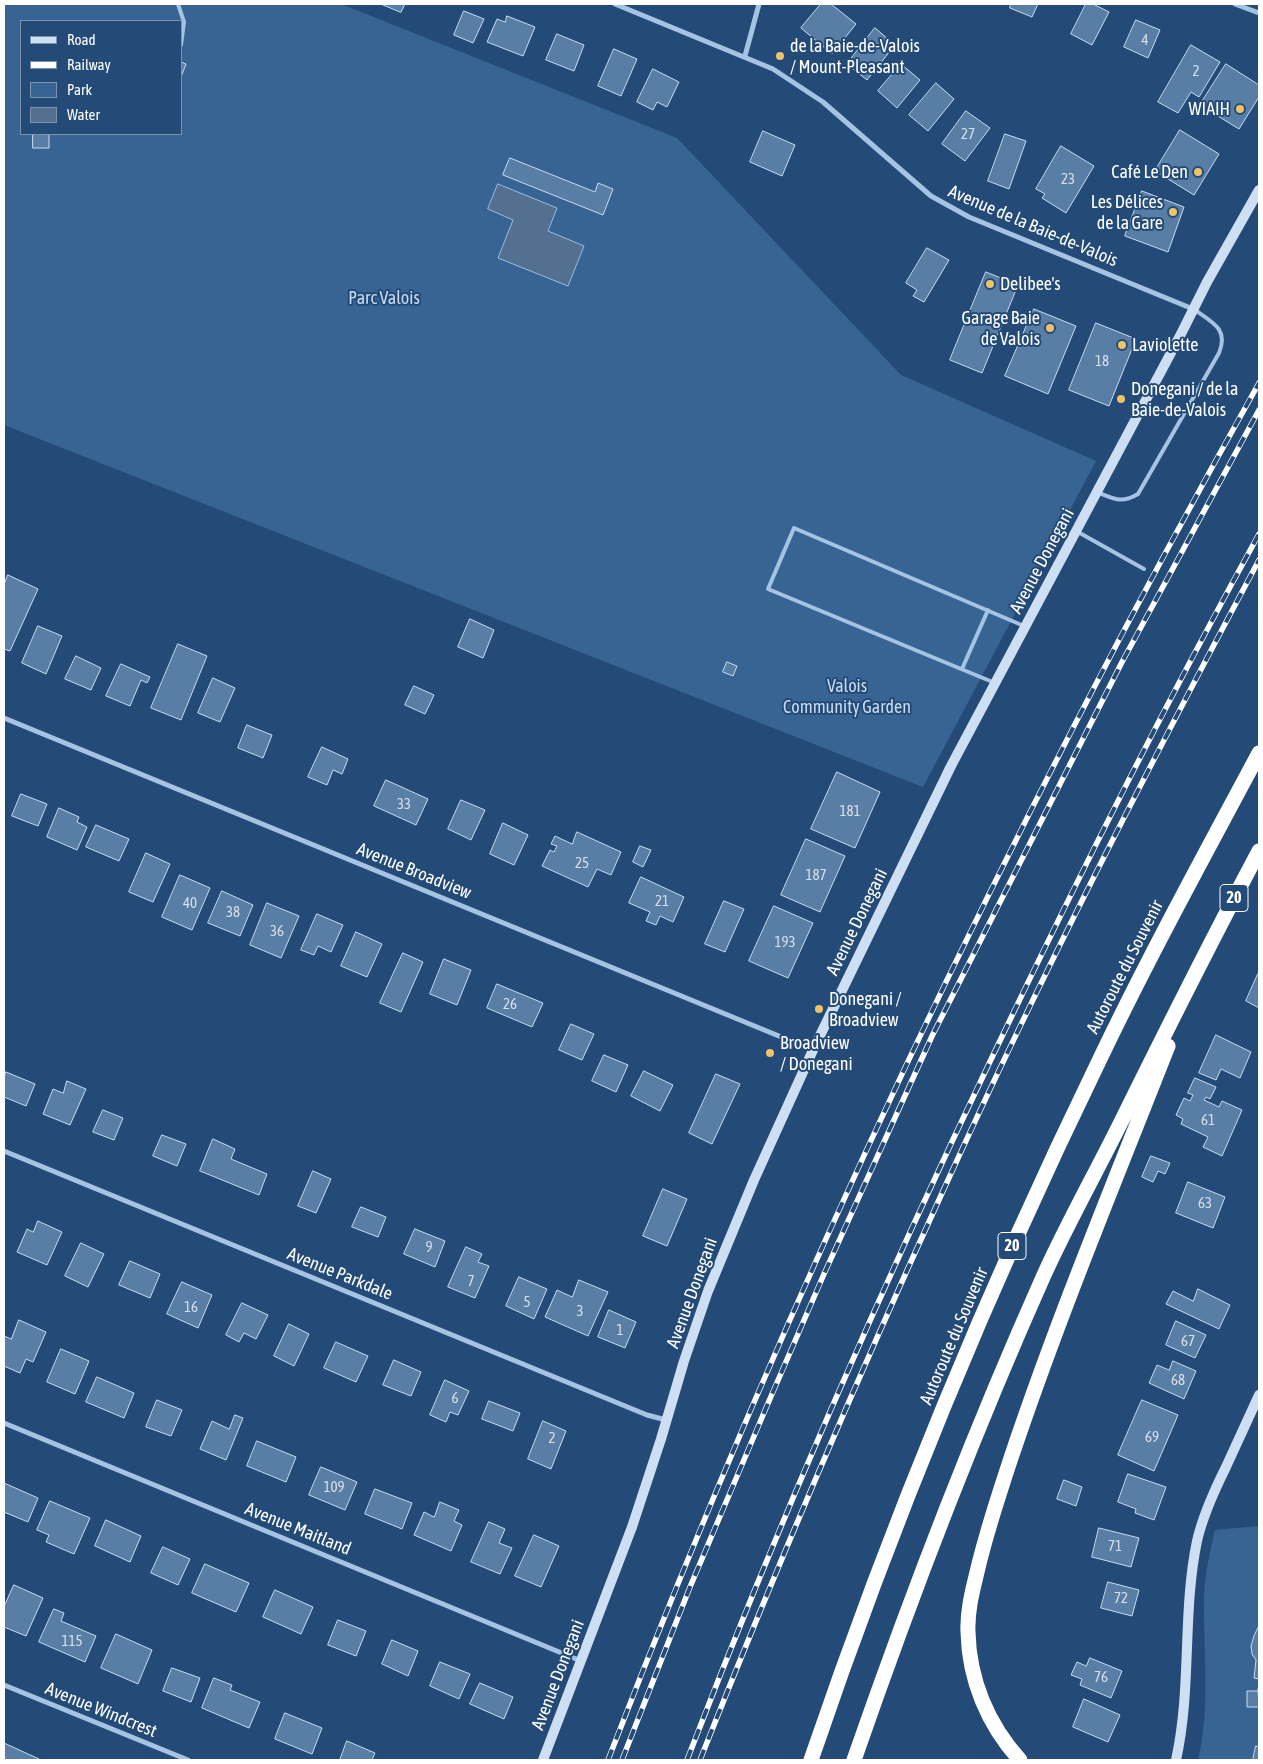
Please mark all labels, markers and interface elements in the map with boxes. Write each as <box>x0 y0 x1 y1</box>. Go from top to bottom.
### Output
legend <box>20 20 182 135</box>
text: Road <box>67 31 96 48</box>
house number: 4 <box>1141 31 1149 49</box>
place label: de la Baie-de-Valois / Mount-Pleasant <box>790 35 920 78</box>
marker: de la Baie-de-Valois / Mount-Pleasant <box>774 50 786 62</box>
text: Railway <box>67 56 111 73</box>
house number: 2 <box>1192 62 1200 80</box>
text: Park <box>67 81 92 98</box>
place label: WIAIH <box>1188 98 1230 120</box>
marker: WIAIH <box>1234 103 1246 115</box>
text: Water <box>67 106 100 123</box>
house number: 27 <box>961 125 975 143</box>
place label: Café Le Den <box>1111 161 1188 183</box>
marker: Café Le Den <box>1192 166 1204 178</box>
house number: 23 <box>1061 170 1075 188</box>
street label: Avenue de la Baie-de-Valois <box>945 180 1121 272</box>
place label: Les Délices de la Gare <box>1091 191 1163 233</box>
marker: Les Délices de la Gare <box>1167 206 1179 218</box>
place label: Delibee's <box>1000 273 1061 295</box>
marker: Delibee's <box>984 278 996 290</box>
park label: Parc Valois <box>348 287 420 309</box>
place label: Garage Baie de Valois <box>962 307 1040 350</box>
marker: Garage Baie de Valois <box>1044 322 1056 334</box>
place label: Laviolette <box>1132 334 1198 356</box>
marker: Laviolette <box>1116 339 1128 351</box>
house number: 18 <box>1095 352 1109 370</box>
place label: Donegani / de la Baie-de-Valois <box>1131 378 1238 420</box>
marker: Donegani / de la Baie-de-Valois <box>1115 393 1127 405</box>
street label: Avenue Donegani <box>1005 505 1079 617</box>
park label: Valois Community Garden <box>783 675 911 718</box>
house number: 33 <box>397 795 411 813</box>
house number: 181 <box>839 802 861 820</box>
street label: Avenue Broadview <box>353 838 475 904</box>
house number: 25 <box>575 854 589 872</box>
street label: Avenue Donegani <box>822 865 892 979</box>
house number: 187 <box>805 866 827 884</box>
road number: 20 <box>1220 884 1248 911</box>
house number: 21 <box>655 892 669 910</box>
house number: 40 <box>183 894 197 912</box>
street label: Autoroute du Souvenir <box>1082 897 1168 1037</box>
house number: 38 <box>226 903 240 921</box>
house number: 36 <box>270 922 284 940</box>
house number: 193 <box>774 933 796 951</box>
place label: Donegani / Broadview <box>829 988 902 1030</box>
house number: 26 <box>503 995 517 1013</box>
marker: Donegani / Broadview <box>813 1003 825 1015</box>
place label: Broadview / Donegani <box>780 1032 853 1074</box>
marker: Broadview / Donegani <box>764 1047 776 1059</box>
house number: 61 <box>1201 1111 1215 1129</box>
house number: 63 <box>1198 1194 1212 1212</box>
road number: 20 <box>998 1232 1026 1260</box>
street label: Avenue Donegani <box>662 1235 722 1351</box>
house number: 9 <box>425 1238 433 1256</box>
street label: Avenue Parkdale <box>284 1243 396 1305</box>
street label: Autoroute du Souvenir <box>915 1264 993 1408</box>
house number: 7 <box>467 1272 475 1290</box>
house number: 5 <box>523 1293 531 1311</box>
house number: 16 <box>184 1298 198 1316</box>
house number: 3 <box>576 1302 584 1320</box>
house number: 1 <box>616 1321 624 1339</box>
house number: 67 <box>1181 1332 1195 1350</box>
house number: 68 <box>1171 1371 1185 1389</box>
house number: 6 <box>451 1389 459 1407</box>
house number: 69 <box>1145 1428 1159 1446</box>
house number: 2 <box>548 1429 556 1447</box>
house number: 109 <box>323 1478 345 1496</box>
street label: Avenue Maitland <box>242 1498 354 1560</box>
house number: 71 <box>1108 1537 1122 1555</box>
house number: 72 <box>1114 1589 1128 1607</box>
street label: Avenue Donegani <box>527 1617 589 1733</box>
house number: 115 <box>61 1632 83 1650</box>
house number: 76 <box>1094 1668 1108 1686</box>
street label: Avenue Windcrest <box>42 1678 160 1742</box>

